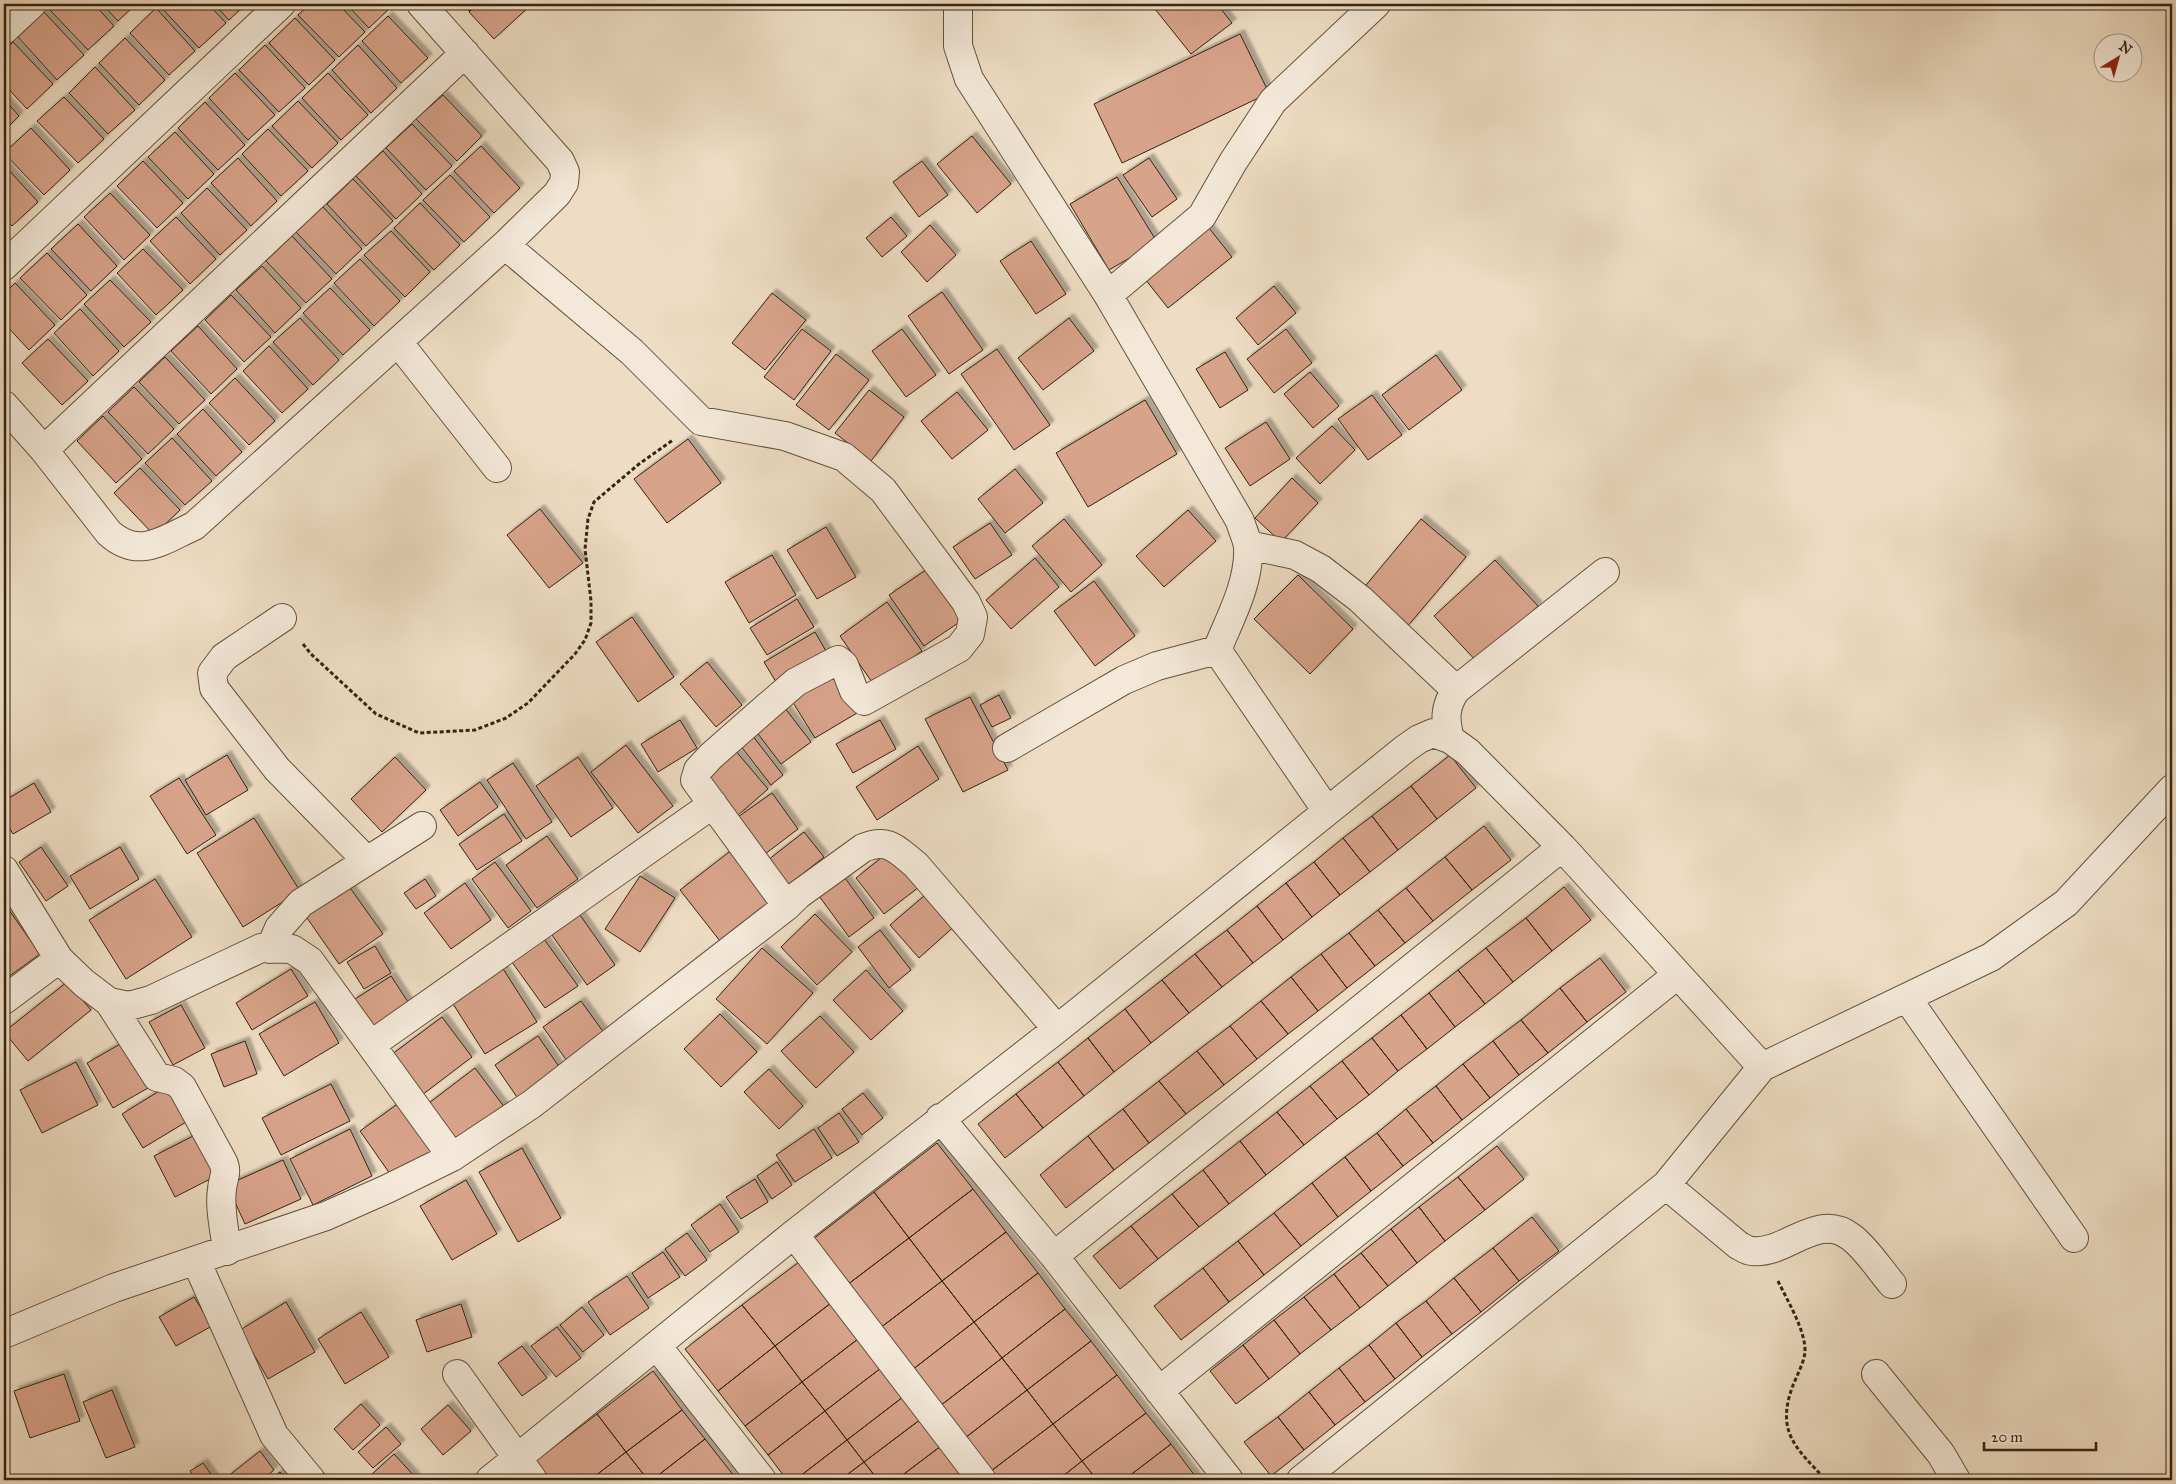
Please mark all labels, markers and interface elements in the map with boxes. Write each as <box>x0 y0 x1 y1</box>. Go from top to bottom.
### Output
north arrow <box>2094 32 2144 82</box>
text: N <box>2116 38 2135 58</box>
scale bar <box>1984 1419 2096 1451</box>
text: 20 m <box>1991 1428 2023 1446</box>

